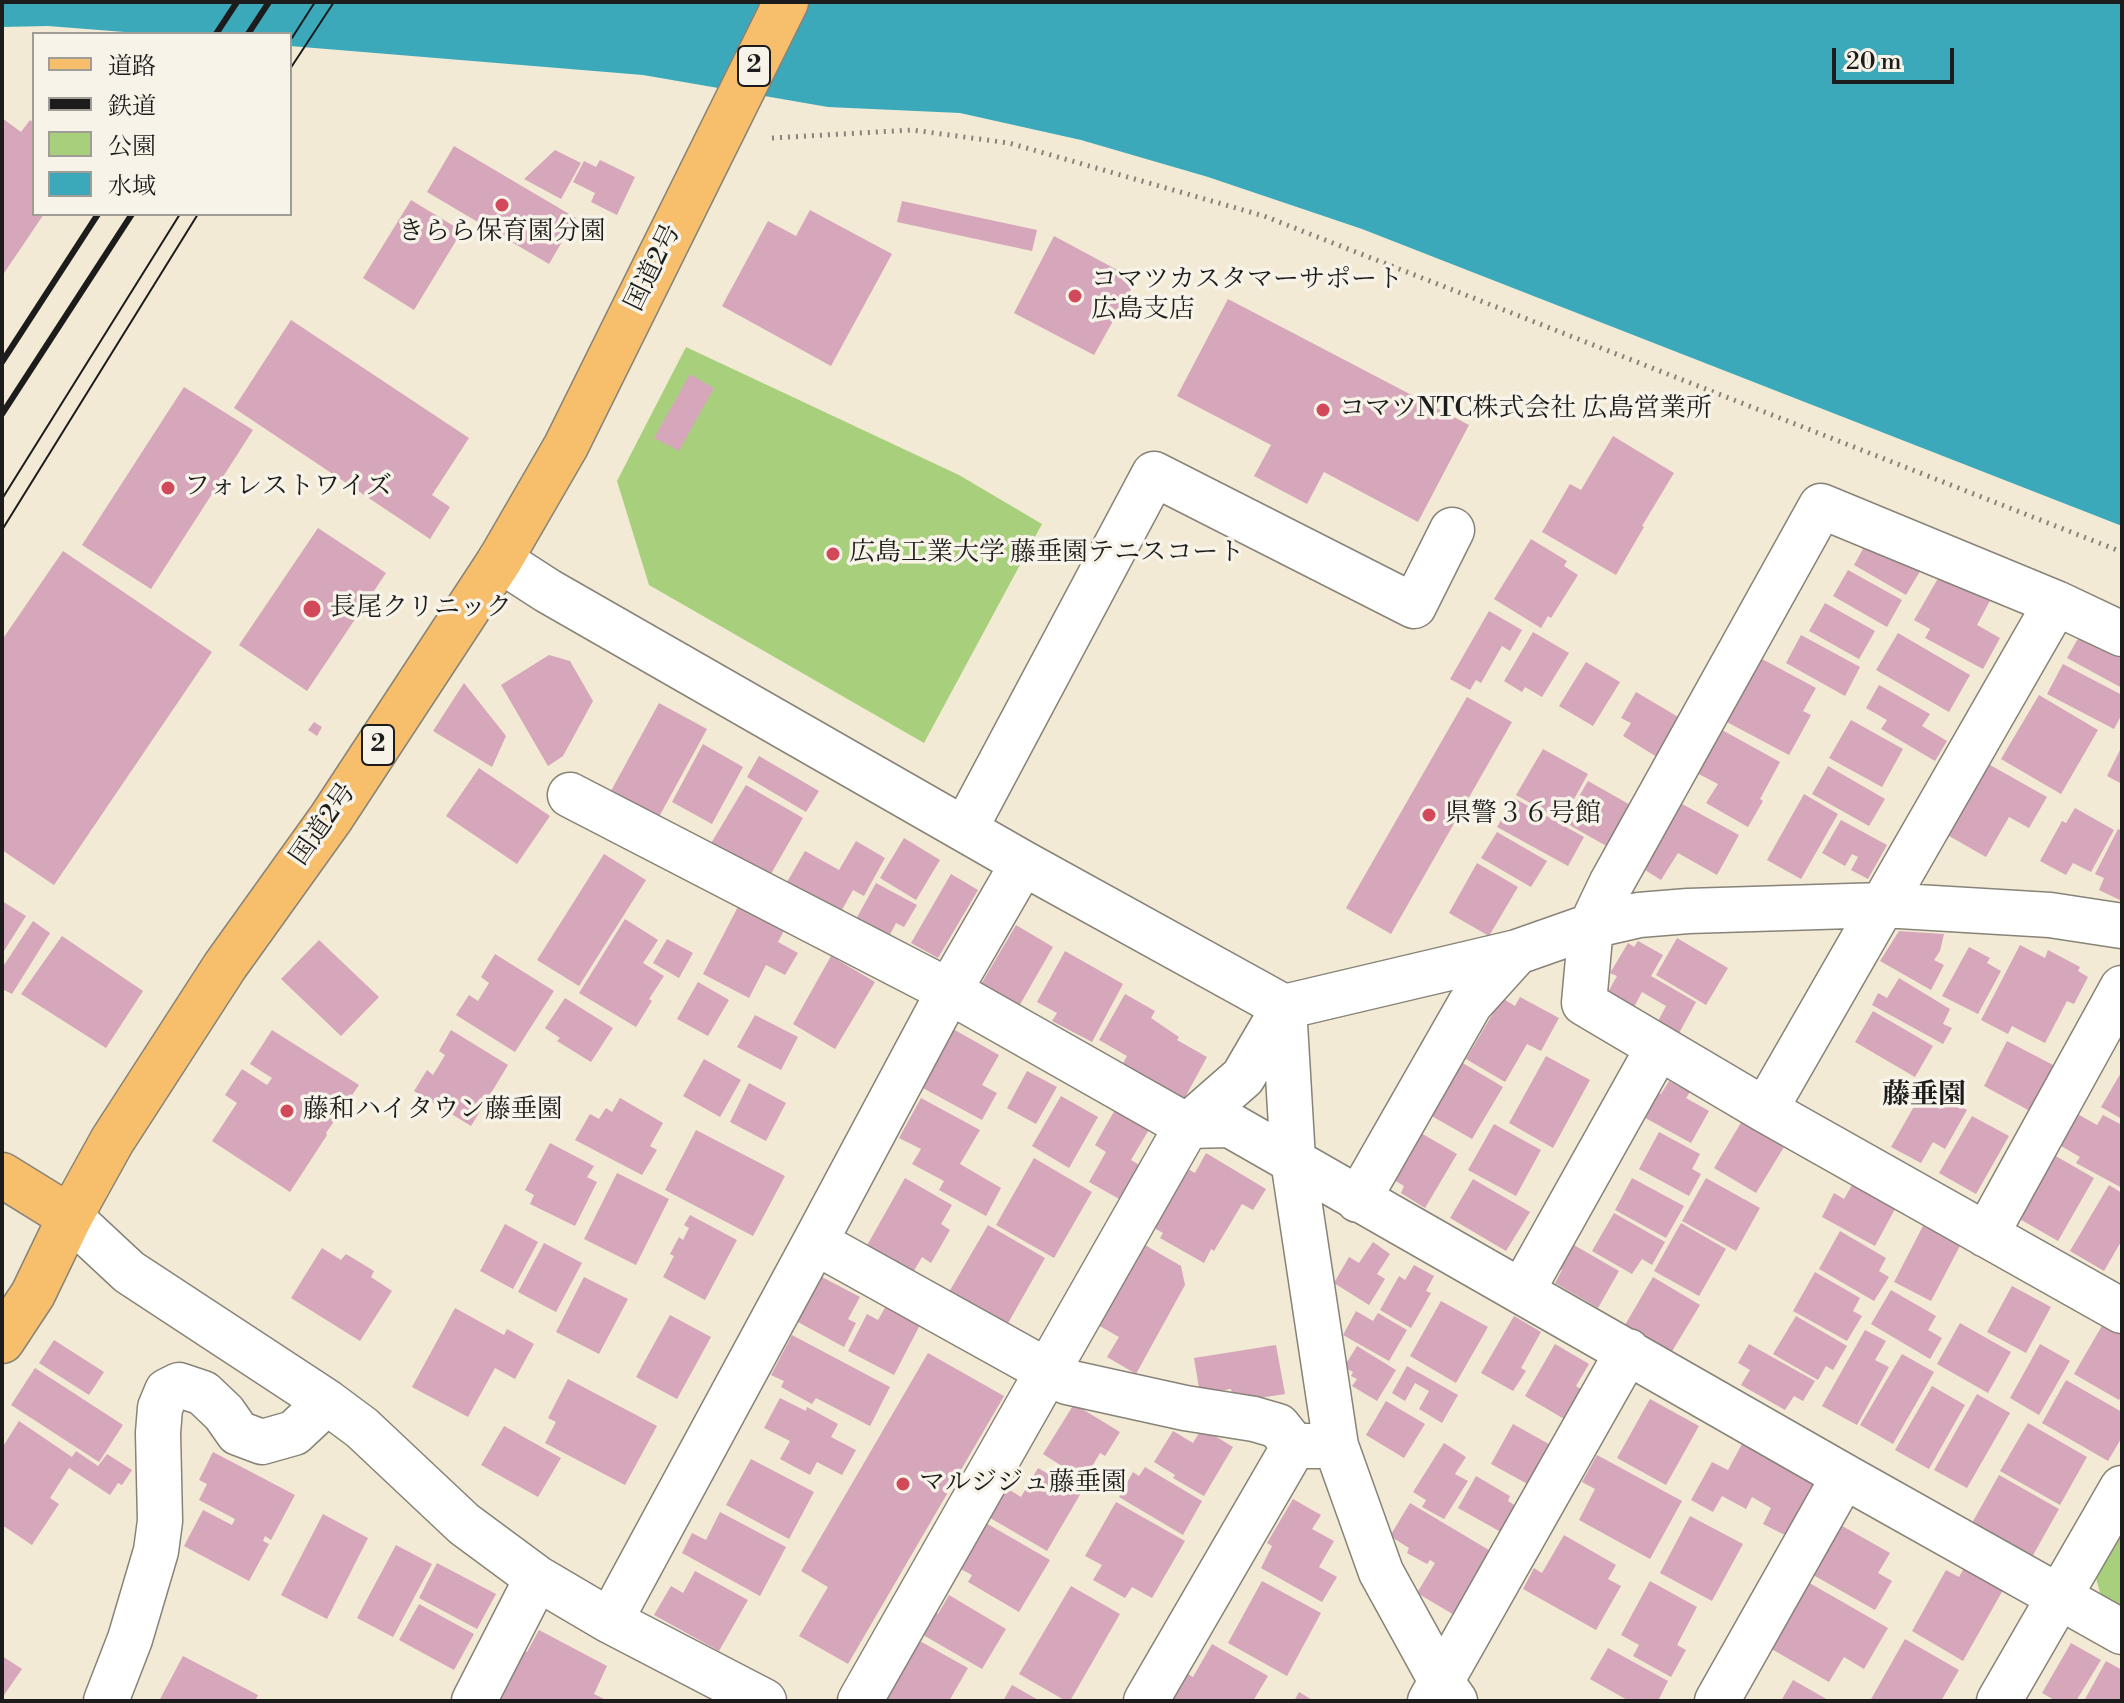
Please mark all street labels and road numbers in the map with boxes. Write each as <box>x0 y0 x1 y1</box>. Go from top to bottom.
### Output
road number: 2 <box>738 46 770 86</box>
street label: 国道2号 <box>620 219 688 317</box>
road number: 2 <box>362 725 394 765</box>
street label: 国道2号 <box>285 778 363 872</box>

